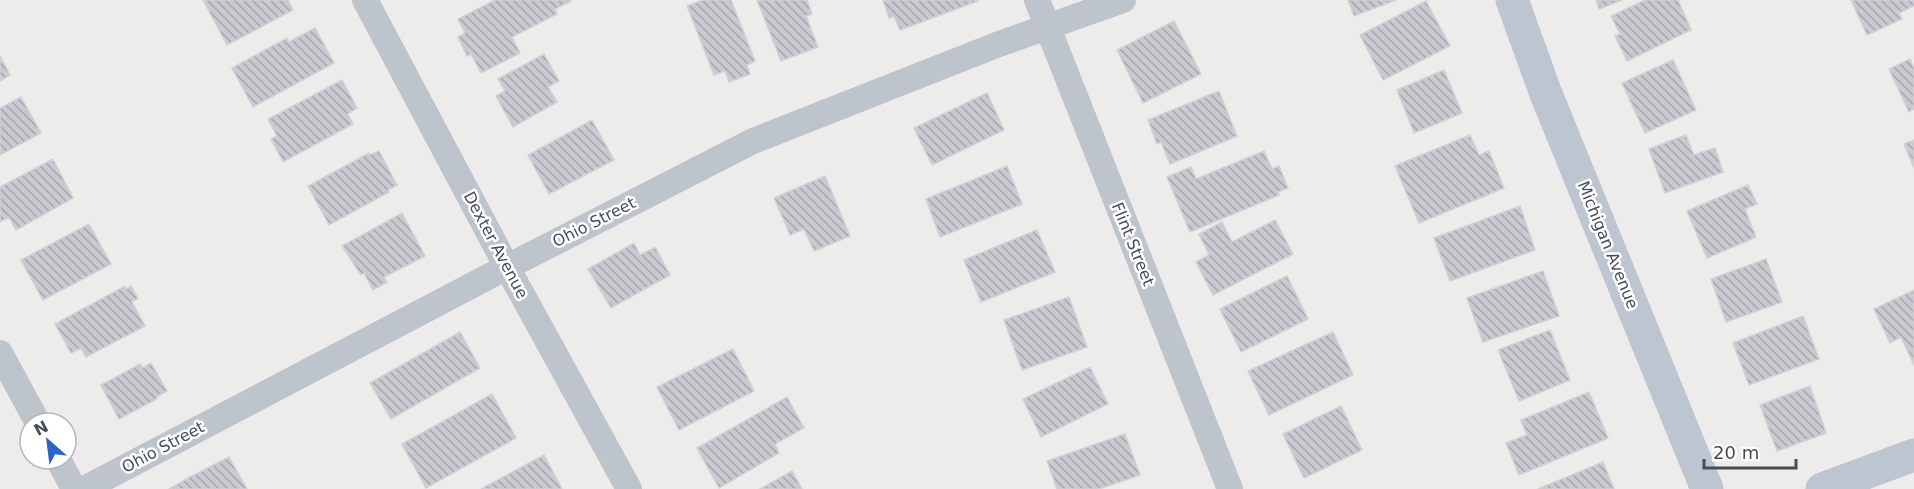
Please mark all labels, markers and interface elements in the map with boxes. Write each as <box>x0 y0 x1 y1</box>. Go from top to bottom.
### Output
street label: Michigan Avenue <box>1574 178 1642 312</box>
street label: Dexter Avenue <box>460 188 532 302</box>
street label: Ohio Street <box>549 193 639 251</box>
street label: Flint Street <box>1108 200 1158 288</box>
north arrow <box>18 411 78 471</box>
text: N <box>31 417 52 440</box>
street label: Ohio Street <box>119 417 207 477</box>
scale bar <box>1704 432 1796 470</box>
text: 20 m <box>1713 442 1759 463</box>

